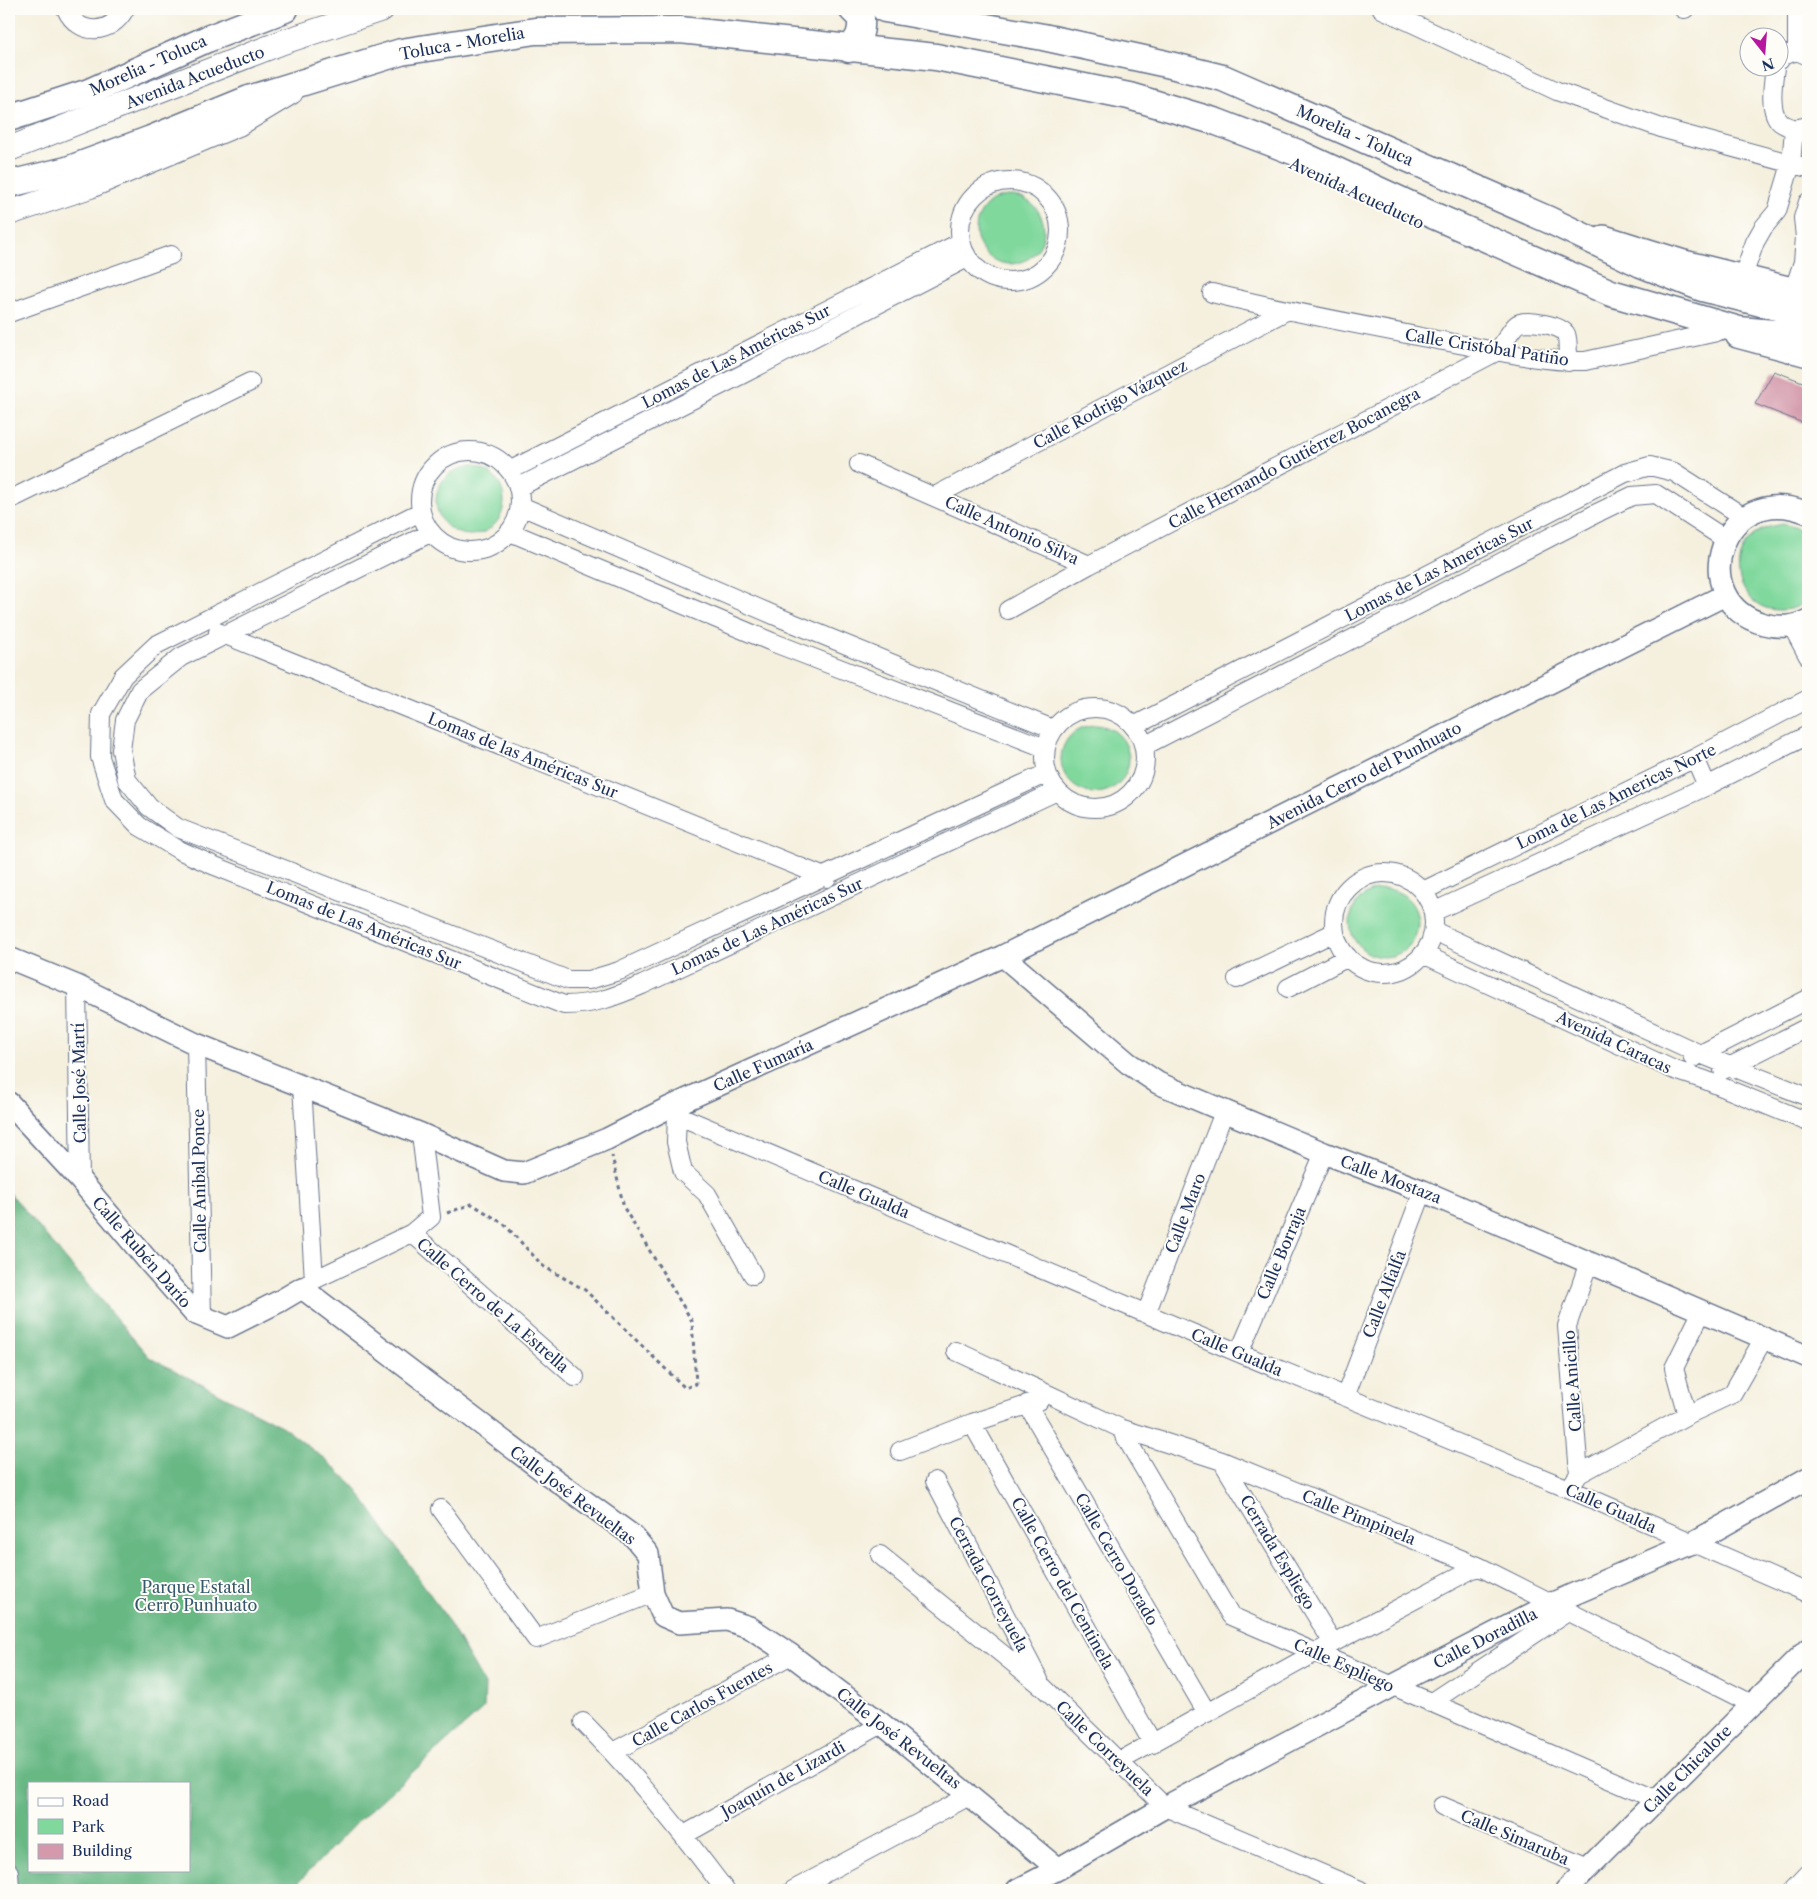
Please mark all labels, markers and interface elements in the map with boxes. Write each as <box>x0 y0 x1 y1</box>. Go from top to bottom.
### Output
street label: Toluca - Morelia <box>398 22 527 64</box>
north arrow <box>1740 28 1790 78</box>
street label: Morelia - Toluca <box>86 30 210 100</box>
street label: Avenida Acueducto <box>122 41 267 113</box>
text: N <box>1759 54 1776 75</box>
street label: Morelia - Toluca <box>1293 100 1417 170</box>
street label: Avenida Acueducto <box>1285 152 1428 233</box>
street label: Lomas de Las Américas Sur <box>638 300 834 412</box>
street label: Calle Cristóbal Patiño <box>1404 324 1571 370</box>
street label: Calle Rodrigo Vázquez <box>1030 355 1190 453</box>
street label: Calle Hernando Gutiérrez Bocanegra <box>1165 383 1424 533</box>
street label: Calle Antonio Silva <box>942 491 1083 569</box>
street label: Lomas de Las Americas Sur <box>1341 513 1537 625</box>
street label: Lomas de las Américas Sur <box>425 708 621 802</box>
street label: Avenida Cerro del Punhuato <box>1262 717 1465 833</box>
street label: Loma de Las Americas Norte <box>1513 739 1719 853</box>
street label: Lomas de Las Américas Sur <box>668 873 866 979</box>
street label: Lomas de Las Américas Sur <box>263 877 465 973</box>
street label: Avenida Caracas <box>1552 1006 1675 1077</box>
street label: Calle José Martí <box>68 1022 90 1144</box>
street label: Calle Fumaría <box>710 1034 816 1096</box>
street label: Calle Aníbal Ponce <box>188 1109 210 1253</box>
street label: Calle Mostaza <box>1338 1151 1445 1208</box>
street label: Calle Gualda <box>815 1166 913 1222</box>
street label: Calle Maro <box>1161 1170 1210 1256</box>
street label: Calle Rubén Darío <box>88 1192 196 1312</box>
street label: Calle Borraja <box>1252 1203 1310 1303</box>
street label: Calle Cerro de La Estrella <box>413 1233 574 1377</box>
street label: Calle Alfalfa <box>1358 1247 1410 1341</box>
street label: Calle Gualda <box>1188 1324 1286 1380</box>
street label: Calle Anicillo <box>1558 1329 1586 1433</box>
street label: Calle José Revueltas <box>506 1441 640 1549</box>
street label: Calle Gualda <box>1562 1479 1660 1537</box>
street label: Calle Pimpinela <box>1299 1485 1419 1549</box>
street label: Calle Cerro Dorado <box>1071 1489 1163 1629</box>
street label: Cerrada Espliego <box>1236 1491 1320 1613</box>
street label: Calle Cerro del Centinela <box>1007 1493 1119 1673</box>
street label: Cerrada Correyuela <box>945 1513 1033 1656</box>
park label: Parque Estatal Cerro Punhuato <box>135 1577 258 1615</box>
street label: Calle Doradilla <box>1430 1603 1541 1673</box>
street label: Calle Espliego <box>1291 1634 1398 1696</box>
street label: Calle Carlos Fuentes <box>628 1657 776 1751</box>
street label: Calle José Revueltas <box>833 1683 965 1793</box>
street label: Calle Correyuela <box>1052 1696 1159 1800</box>
street label: Calle Chicalote <box>1639 1721 1735 1817</box>
street label: Joaquín de Lizardi <box>715 1737 849 1823</box>
legend <box>28 1782 190 1872</box>
text: Road <box>72 1791 109 1810</box>
street label: Calle Simaruba <box>1458 1805 1573 1869</box>
text: Park <box>72 1817 106 1836</box>
text: Building <box>72 1841 132 1860</box>

